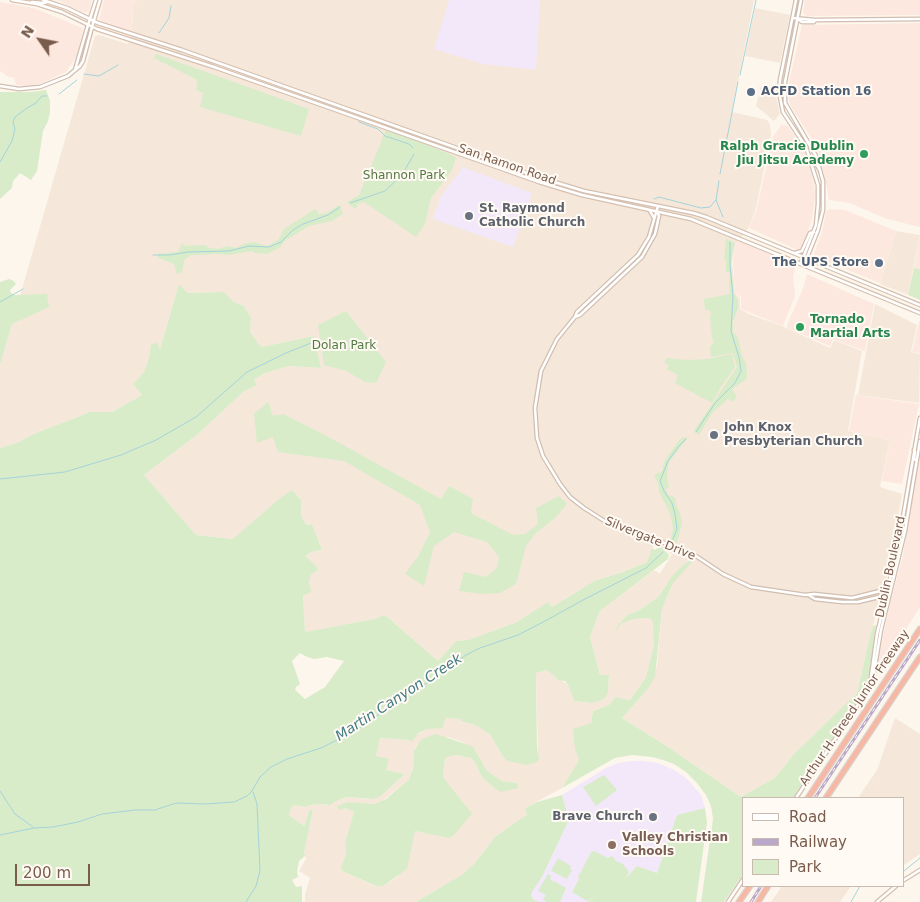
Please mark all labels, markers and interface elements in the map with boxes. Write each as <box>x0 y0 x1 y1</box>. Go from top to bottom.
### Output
north arrow <box>15 15 65 65</box>
text: N <box>18 23 37 41</box>
place label: ACFD Station 16 <box>761 85 871 99</box>
marker: ACFD Station 16 <box>745 86 757 98</box>
place label: Ralph Gracie Dublin Jiu Jitsu Academy <box>720 140 854 168</box>
street label: San Ramon Road <box>456 142 558 188</box>
marker: Ralph Gracie Dublin Jiu Jitsu Academy <box>858 148 870 160</box>
park label: Shannon Park <box>363 169 445 183</box>
place label: St. Raymond Catholic Church <box>479 202 585 230</box>
marker: St. Raymond Catholic Church <box>463 210 475 222</box>
place label: The UPS Store <box>772 256 869 270</box>
marker: The UPS Store <box>873 257 885 269</box>
place label: Tornado Martial Arts <box>810 313 890 341</box>
marker: Tornado Martial Arts <box>794 321 806 333</box>
park label: Dolan Park <box>312 339 376 353</box>
place label: John Knox Presbyterian Church <box>724 421 863 449</box>
marker: John Knox Presbyterian Church <box>708 429 720 441</box>
street label: Silvergate Drive <box>603 514 697 564</box>
street label: Dublin Boulevard <box>873 515 909 619</box>
street label: Arthur H. Breed Junior Freeway <box>797 627 913 789</box>
water label: Martin Canyon Creek <box>333 651 465 745</box>
legend <box>742 797 905 887</box>
text: Road <box>789 808 827 826</box>
place label: Brave Church <box>552 810 643 824</box>
marker: Brave Church <box>647 811 659 823</box>
place label: Valley Christian Schools <box>622 831 728 859</box>
text: Railway <box>789 833 847 851</box>
marker: Valley Christian Schools <box>606 839 618 851</box>
scale bar <box>18 854 92 886</box>
text: Park <box>789 858 821 876</box>
text: 200 m <box>23 864 71 882</box>

